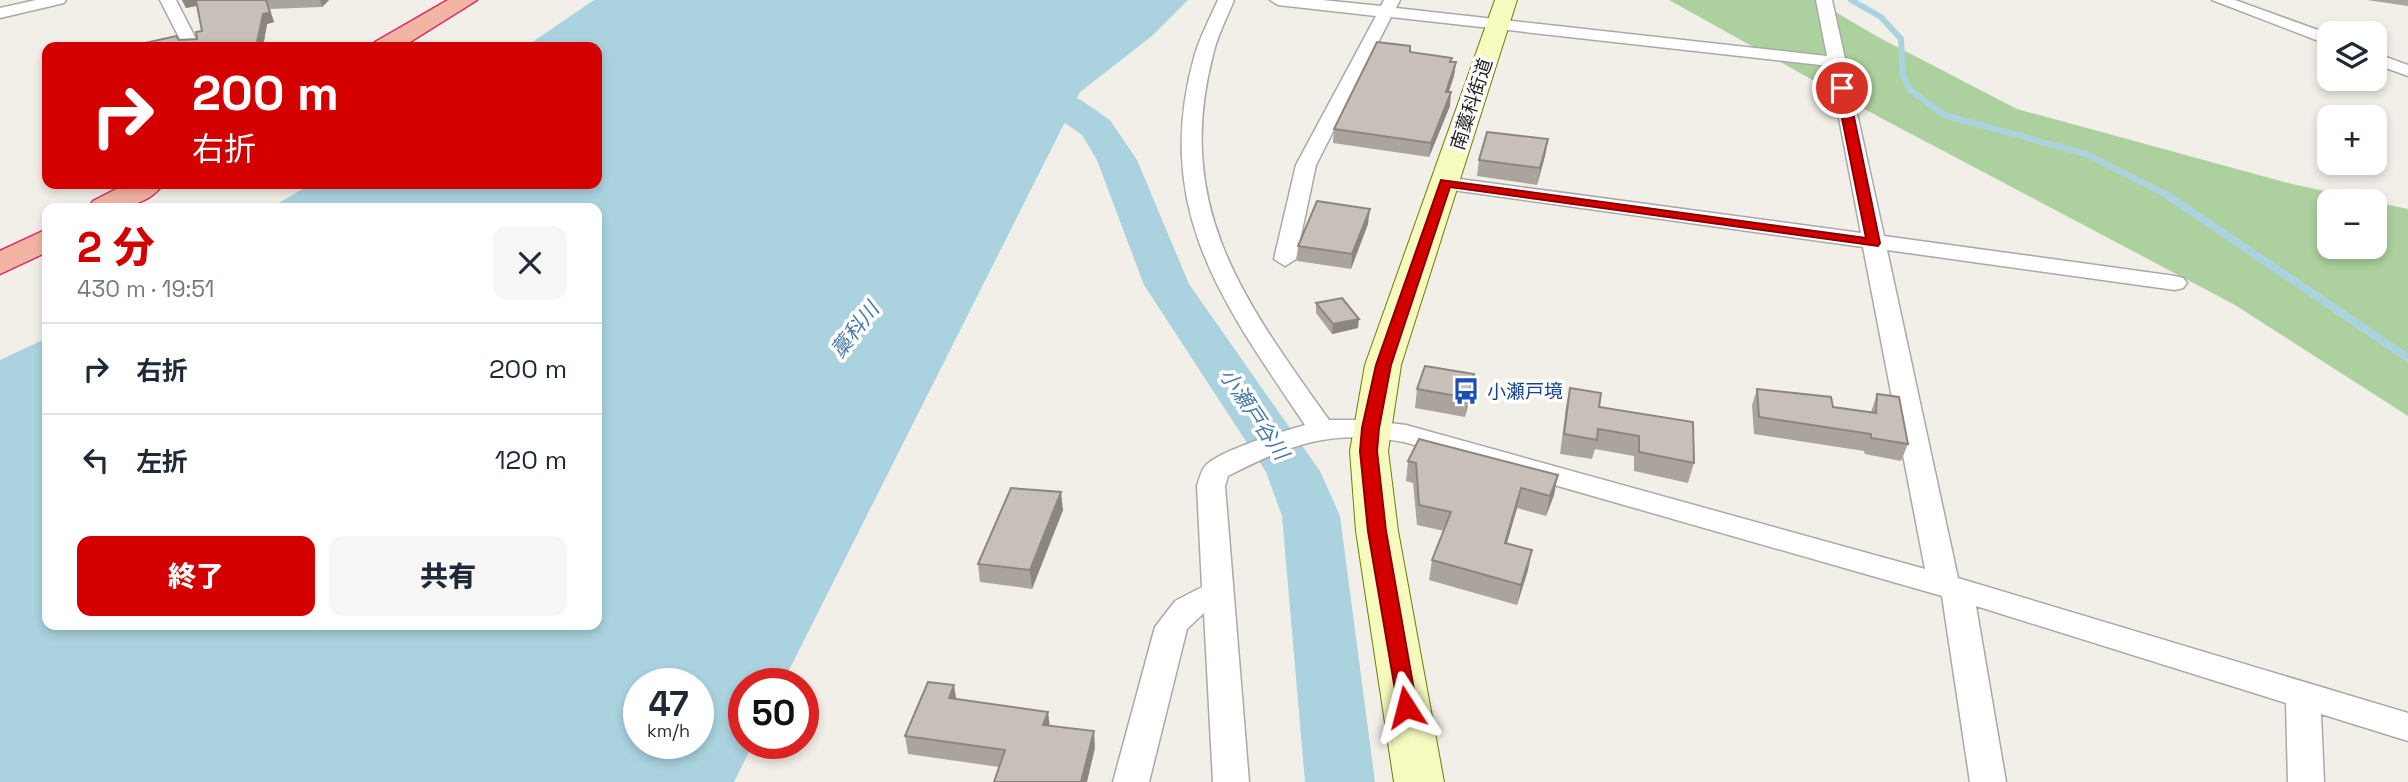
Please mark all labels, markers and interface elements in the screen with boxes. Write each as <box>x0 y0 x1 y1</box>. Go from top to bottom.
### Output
map controls <box>2317 21 2387 259</box>
button: layers <box>2317 21 2387 91</box>
street label: 南藁科街道 <box>1445 55 1498 153</box>
pin <box>1812 58 1872 118</box>
text: 200 m <box>192 62 339 124</box>
icon: arrive <box>1823 69 1861 107</box>
icon: right <box>77 70 168 161</box>
button: + <box>2317 105 2387 175</box>
text: 右折 <box>192 129 256 169</box>
button: − <box>2317 189 2387 259</box>
text: 2 分 <box>77 221 155 274</box>
button: close <box>493 226 567 300</box>
text: 430 m · 19:51 <box>77 274 214 304</box>
water label: 藁科川 <box>825 295 886 363</box>
icon: right <box>77 350 115 388</box>
text: 200 m <box>489 352 567 386</box>
text: 右折 <box>136 354 188 388</box>
water label: 小瀬戸谷川 <box>1214 363 1296 466</box>
bus stop icon: 小瀬戸境 <box>1451 376 1481 406</box>
place label: 小瀬戸境 <box>1487 379 1563 404</box>
icon: left <box>77 441 115 479</box>
text: 120 m <box>495 443 567 477</box>
text: 左折 <box>136 445 188 479</box>
button: 終了 <box>77 536 315 616</box>
button: 共有 <box>329 536 567 616</box>
speed limit sign: 50 <box>728 668 819 759</box>
position arrow <box>1369 670 1443 744</box>
text: 47 <box>648 682 689 726</box>
text: km/h <box>647 719 690 742</box>

